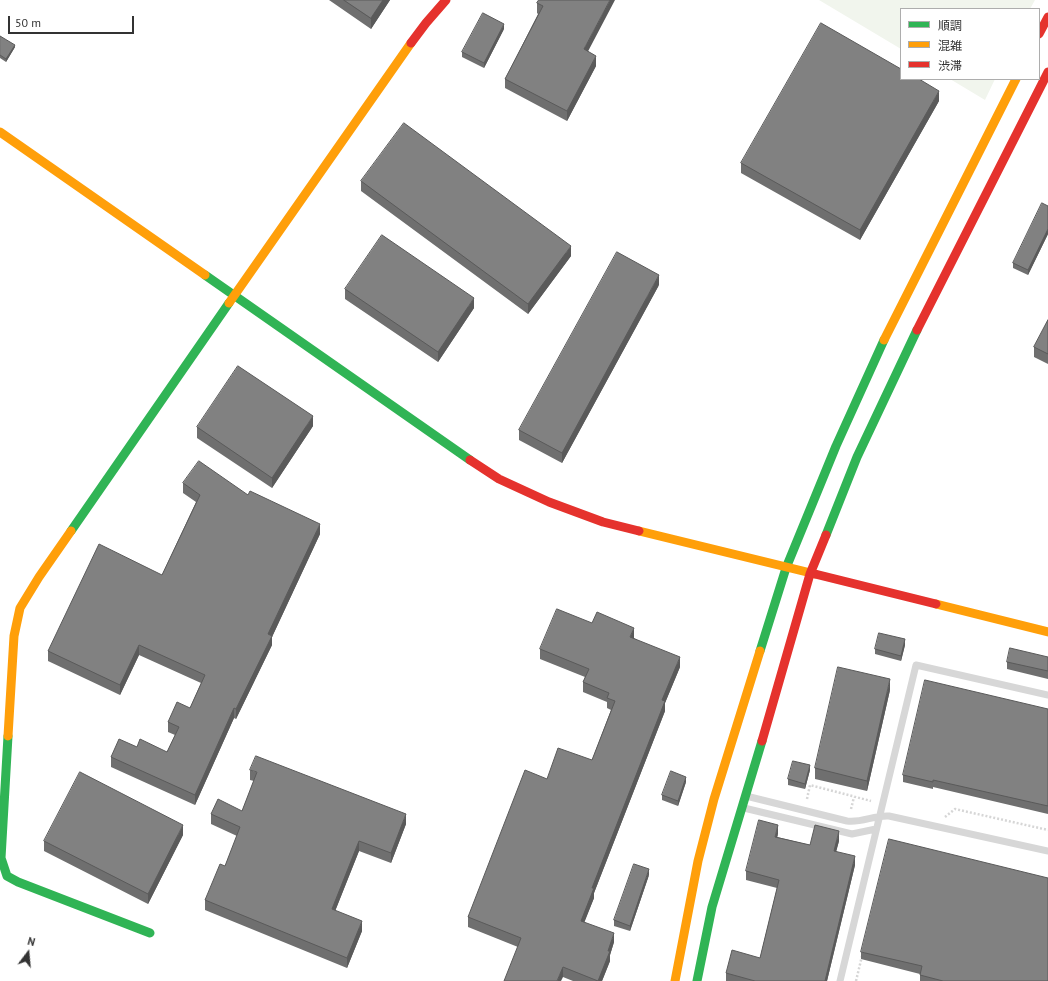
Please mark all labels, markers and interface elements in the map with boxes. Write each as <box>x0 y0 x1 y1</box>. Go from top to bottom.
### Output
scale bar <box>10 8 136 34</box>
legend <box>900 8 1040 80</box>
text: 50 m <box>15 15 41 30</box>
text: 順調 <box>938 18 962 33</box>
text: 混雑 <box>938 38 962 53</box>
text: 渋滞 <box>938 58 962 73</box>
north arrow <box>8 933 48 973</box>
text: N <box>26 934 37 949</box>

